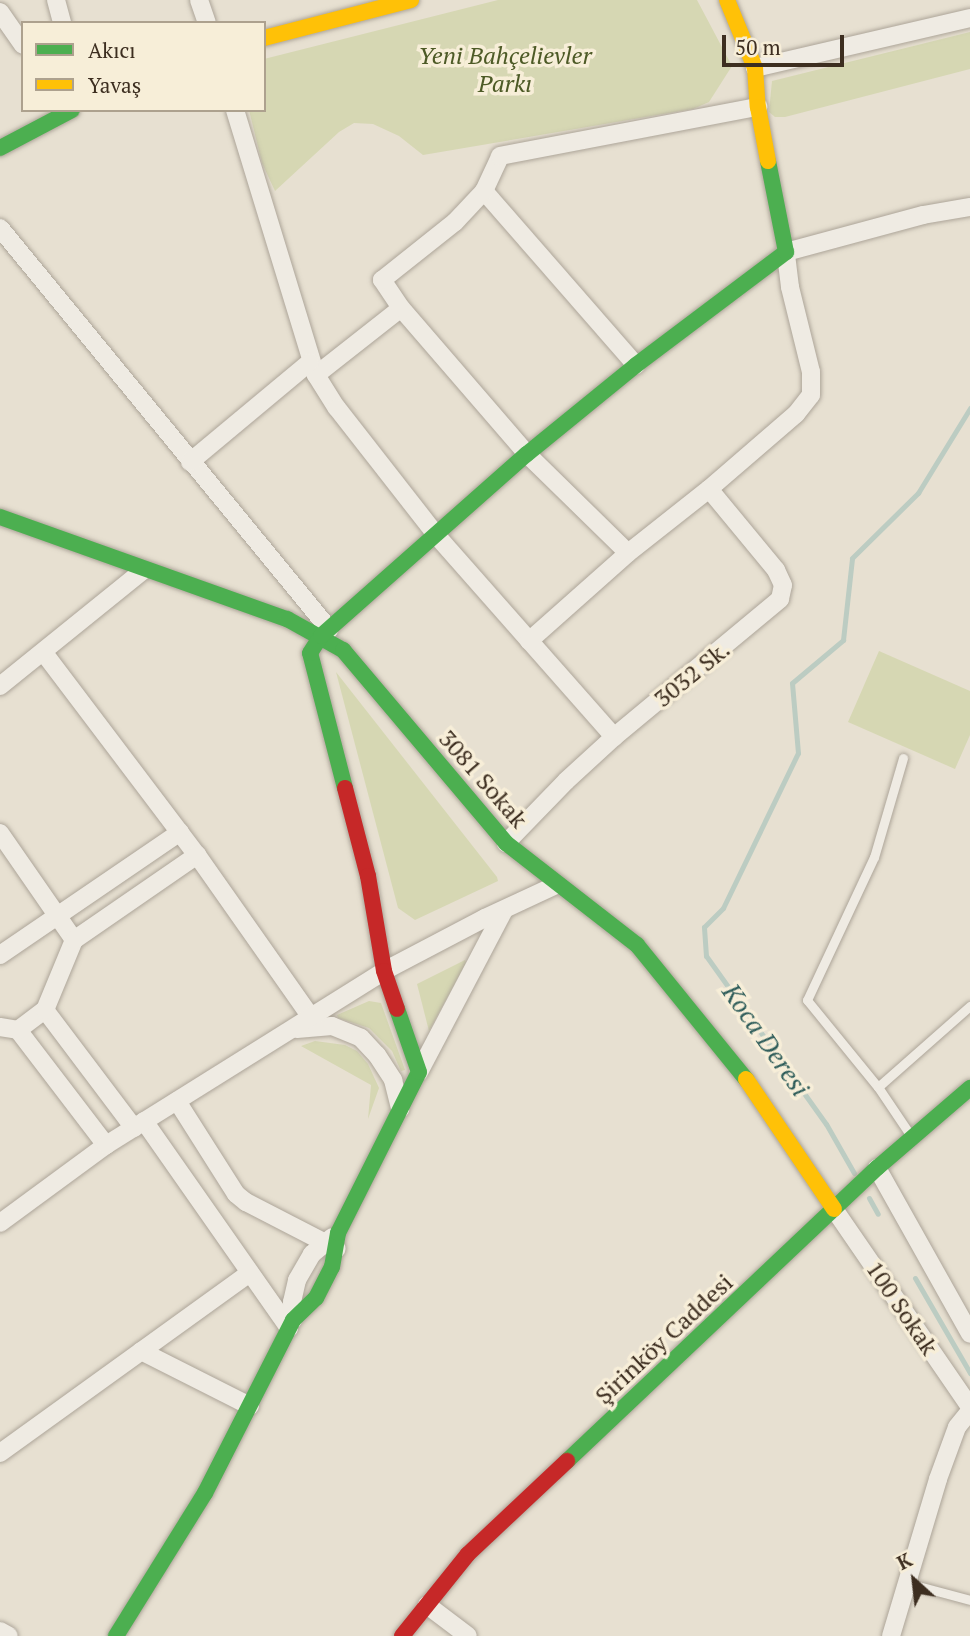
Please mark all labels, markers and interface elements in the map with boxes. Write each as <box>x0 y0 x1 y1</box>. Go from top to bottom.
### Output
legend <box>21 21 266 112</box>
scale bar <box>725 21 848 65</box>
text: 50 m <box>735 33 781 61</box>
text: Akıcı <box>88 36 136 64</box>
park label: Yeni Bahçelievler Parkı <box>418 42 592 98</box>
text: Yavaş <box>88 71 141 99</box>
street label: 3032 Sk. <box>648 635 736 713</box>
street label: 3081 Sokak <box>433 724 533 834</box>
water label: Koca Deresi <box>716 978 816 1102</box>
street label: 100 Sokak <box>860 1255 944 1361</box>
street label: Şirinköy Caddesi <box>589 1268 739 1410</box>
north arrow <box>879 1545 949 1615</box>
text: K <box>893 1547 916 1575</box>

